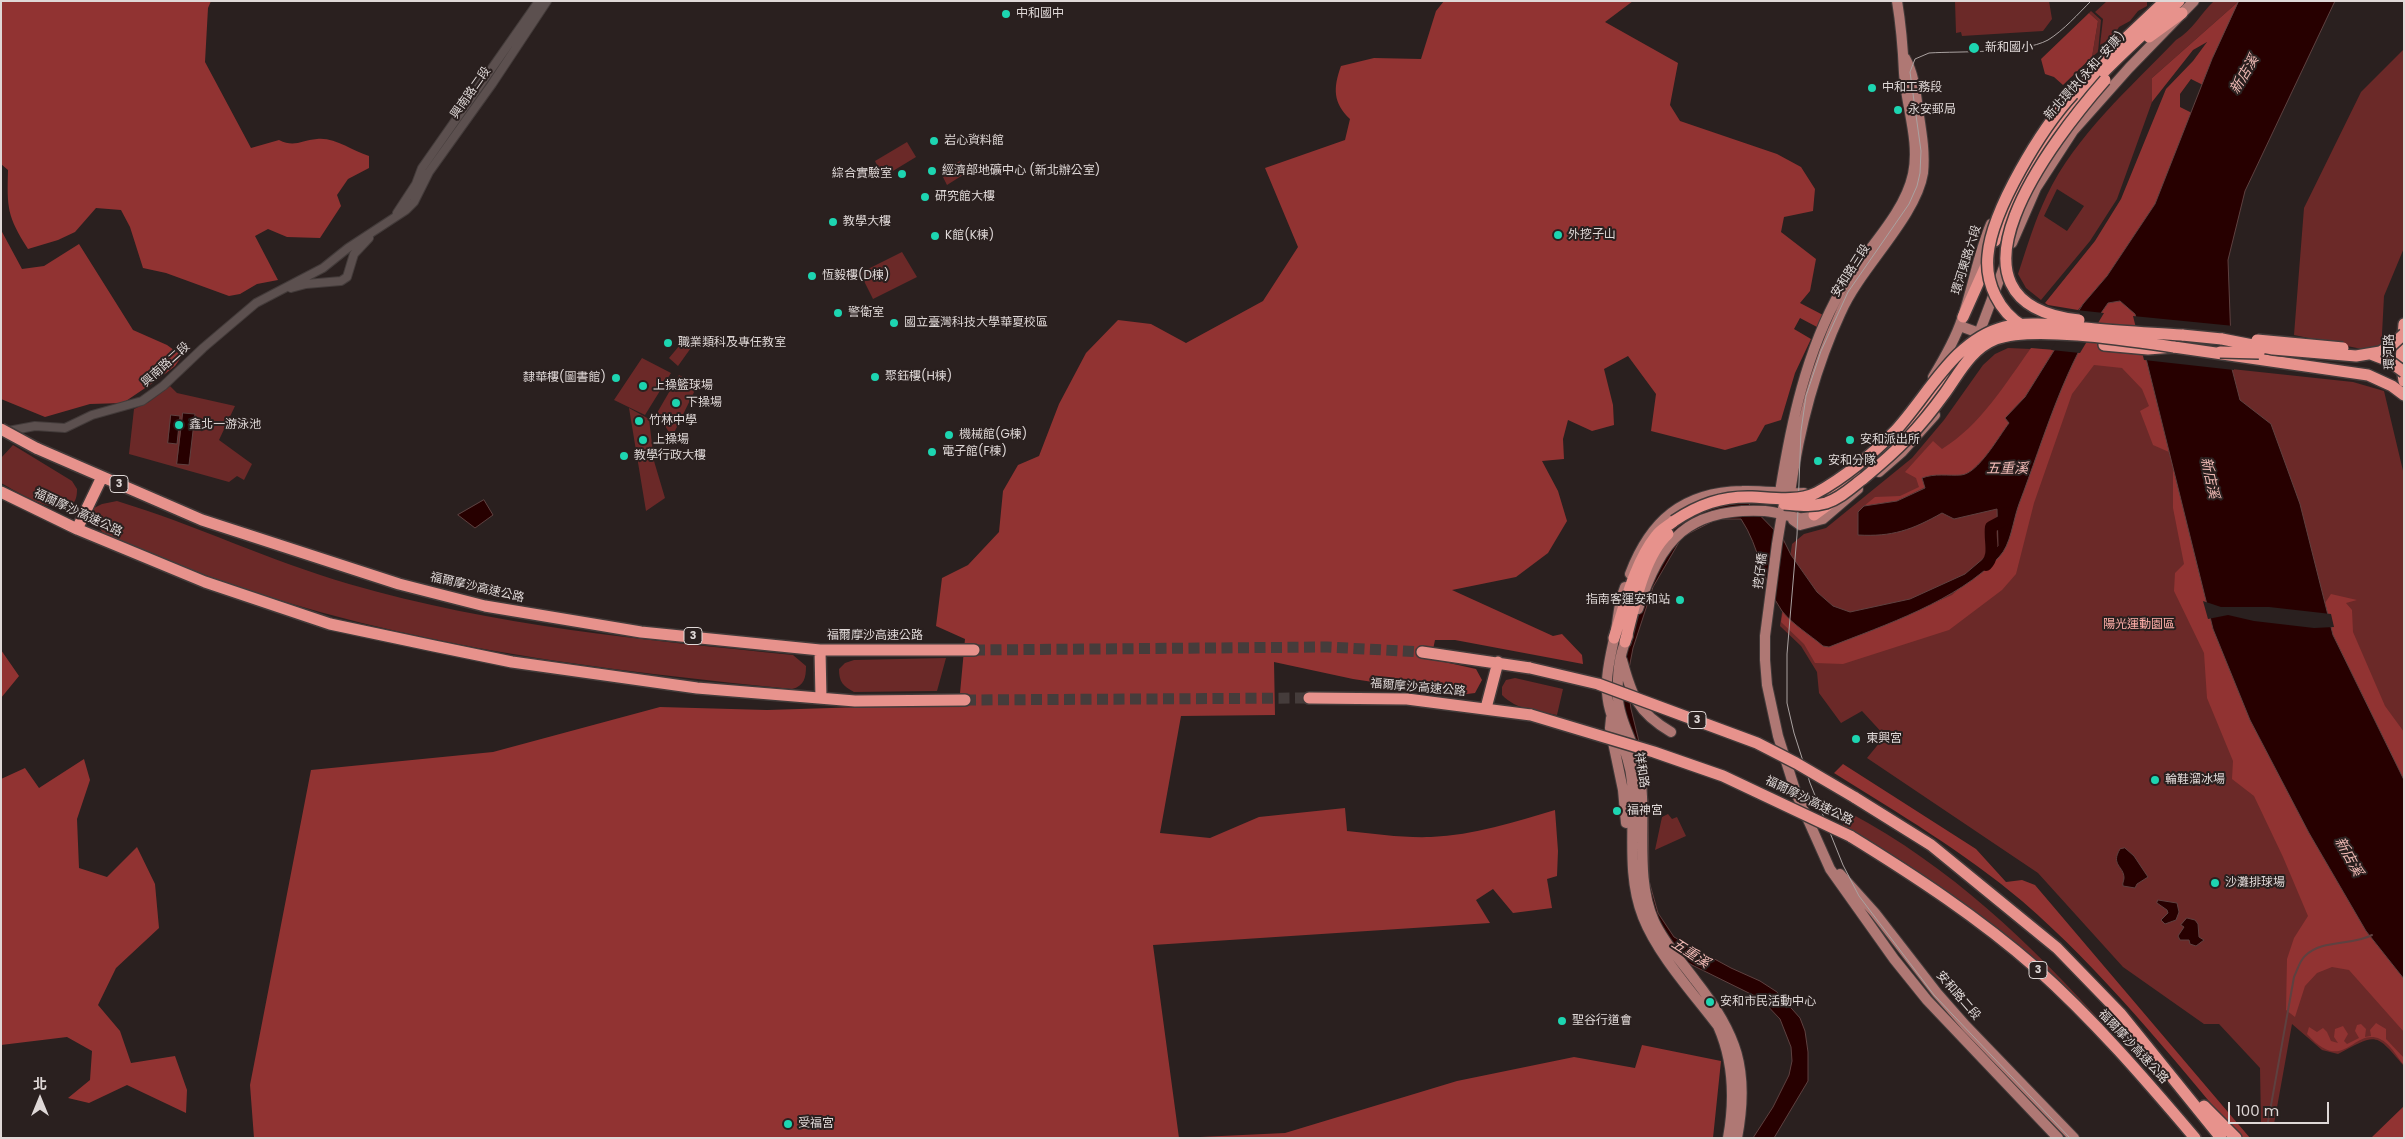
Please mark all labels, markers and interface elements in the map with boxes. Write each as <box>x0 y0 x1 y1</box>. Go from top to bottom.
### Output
place label: 中和國中 <box>1016 7 1064 21</box>
marker: 中和國中 <box>1000 8 1012 20</box>
street label: 新北環快(永和-安康) <box>2042 29 2128 123</box>
marker: 新和國小 <box>1967 41 1981 55</box>
place label: 新和國小 <box>1985 41 2033 55</box>
water label: 新店溪 <box>2227 53 2263 97</box>
street label: 興南路二段 <box>448 64 494 122</box>
place label: 中和工務段 <box>1882 81 1942 95</box>
marker: 中和工務段 <box>1866 82 1878 94</box>
place label: 永安郵局 <box>1908 103 1956 117</box>
marker: 永安郵局 <box>1892 104 1904 116</box>
place label: 岩心資料館 <box>944 134 1004 148</box>
marker: 岩心資料館 <box>928 135 940 147</box>
place label: 經濟部地礦中心 (新北辦公室) <box>942 164 1100 178</box>
marker: 經濟部地礦中心 (新北辦公室) <box>926 165 938 177</box>
place label: 綜合實驗室 <box>832 167 892 181</box>
marker: 綜合實驗室 <box>896 168 908 180</box>
place label: 研究館大樓 <box>935 190 995 204</box>
marker: 研究館大樓 <box>919 191 931 203</box>
place label: 教學大樓 <box>843 215 891 229</box>
marker: 教學大樓 <box>827 216 839 228</box>
street label: 環河東路六段 <box>1950 223 1984 297</box>
place label: 外挖子山 <box>1568 228 1616 242</box>
place label: K館(K棟) <box>945 229 994 243</box>
marker: 外挖子山 <box>1552 229 1564 241</box>
marker: K館(K棟) <box>929 230 941 242</box>
street label: 安和路三段 <box>1829 242 1873 300</box>
place label: 恆毅樓(D棟) <box>822 269 889 283</box>
marker: 恆毅樓(D棟) <box>806 270 818 282</box>
place label: 警衛室 <box>848 306 884 320</box>
marker: 警衛室 <box>832 307 844 319</box>
place label: 國立臺灣科技大學華夏校區 <box>904 316 1048 330</box>
marker: 國立臺灣科技大學華夏校區 <box>888 317 900 329</box>
street label: 環河路 <box>2383 334 2397 370</box>
place label: 職業類科及專任教室 <box>678 336 786 350</box>
marker: 職業類科及專任教室 <box>662 337 674 349</box>
street label: 興南路二段 <box>139 340 193 390</box>
place label: 聚鈺樓(H棟) <box>885 370 952 384</box>
place label: 隸華樓(圖書館) <box>523 371 606 385</box>
marker: 聚鈺樓(H棟) <box>869 371 881 383</box>
marker: 隸華樓(圖書館) <box>610 372 622 384</box>
place label: 上操籃球場 <box>653 379 713 393</box>
marker: 上操籃球場 <box>637 380 649 392</box>
place label: 下操場 <box>686 396 722 410</box>
marker: 下操場 <box>670 397 682 409</box>
place label: 竹林中學 <box>649 414 697 428</box>
marker: 竹林中學 <box>633 415 645 427</box>
place label: 鑫北一游泳池 <box>189 418 261 432</box>
marker: 鑫北一游泳池 <box>173 419 185 431</box>
place label: 機械館(G棟) <box>959 428 1027 442</box>
marker: 機械館(G棟) <box>943 429 955 441</box>
place label: 上操場 <box>653 433 689 447</box>
place label: 安和派出所 <box>1860 433 1920 447</box>
marker: 上操場 <box>637 434 649 446</box>
marker: 安和派出所 <box>1844 434 1856 446</box>
place label: 電子館(F棟) <box>942 445 1007 459</box>
marker: 電子館(F棟) <box>926 446 938 458</box>
place label: 教學行政大樓 <box>634 449 706 463</box>
marker: 教學行政大樓 <box>618 450 630 462</box>
place label: 安和分隊 <box>1828 454 1876 468</box>
marker: 安和分隊 <box>1812 455 1824 467</box>
water label: 新店溪 <box>2196 456 2222 500</box>
water label: 五重溪 <box>1986 461 2028 477</box>
road number: 3 <box>110 476 128 492</box>
street label: 福爾摩沙高速公路 <box>31 486 125 540</box>
street label: 挖仔橋 <box>1752 552 1770 590</box>
street label: 福爾摩沙高速公路 <box>429 570 525 606</box>
place label: 指南客運安和站 <box>1586 593 1670 607</box>
marker: 指南客運安和站 <box>1674 594 1686 606</box>
park label: 陽光運動園區 <box>2103 618 2175 632</box>
road number: 3 <box>684 628 702 644</box>
street label: 福爾摩沙高速公路 <box>827 629 923 643</box>
street label: 福爾摩沙高速公路 <box>1370 677 1466 699</box>
road number: 3 <box>1688 712 1706 728</box>
place label: 東興宮 <box>1866 732 1902 746</box>
marker: 東興宮 <box>1850 733 1862 745</box>
street label: 祥和路 <box>1631 751 1651 789</box>
street label: 福爾摩沙高速公路 <box>1763 773 1855 829</box>
place label: 輪鞋溜冰場 <box>2165 773 2225 787</box>
marker: 輪鞋溜冰場 <box>2149 774 2161 786</box>
place label: 福神宮 <box>1627 804 1663 818</box>
marker: 福神宮 <box>1611 805 1623 817</box>
water label: 新店溪 <box>2330 835 2366 879</box>
place label: 沙灘排球場 <box>2225 876 2285 890</box>
marker: 沙灘排球場 <box>2209 877 2221 889</box>
water label: 五重溪 <box>1668 936 1712 972</box>
road number: 3 <box>2029 962 2047 978</box>
street label: 安和路二段 <box>1933 969 1983 1023</box>
place label: 安和市民活動中心 <box>1720 995 1816 1009</box>
marker: 安和市民活動中心 <box>1704 996 1716 1008</box>
street label: 福爾摩沙高速公路 <box>2095 1007 2171 1087</box>
place label: 聖谷行道會 <box>1572 1014 1632 1028</box>
marker: 聖谷行道會 <box>1556 1015 1568 1027</box>
north arrow <box>15 1074 65 1124</box>
text: 北 <box>33 1074 47 1094</box>
scale bar <box>2230 1092 2331 1124</box>
text: 100 m <box>2236 1100 2279 1121</box>
place label: 受福宮 <box>798 1117 834 1131</box>
marker: 受福宮 <box>782 1118 794 1130</box>

